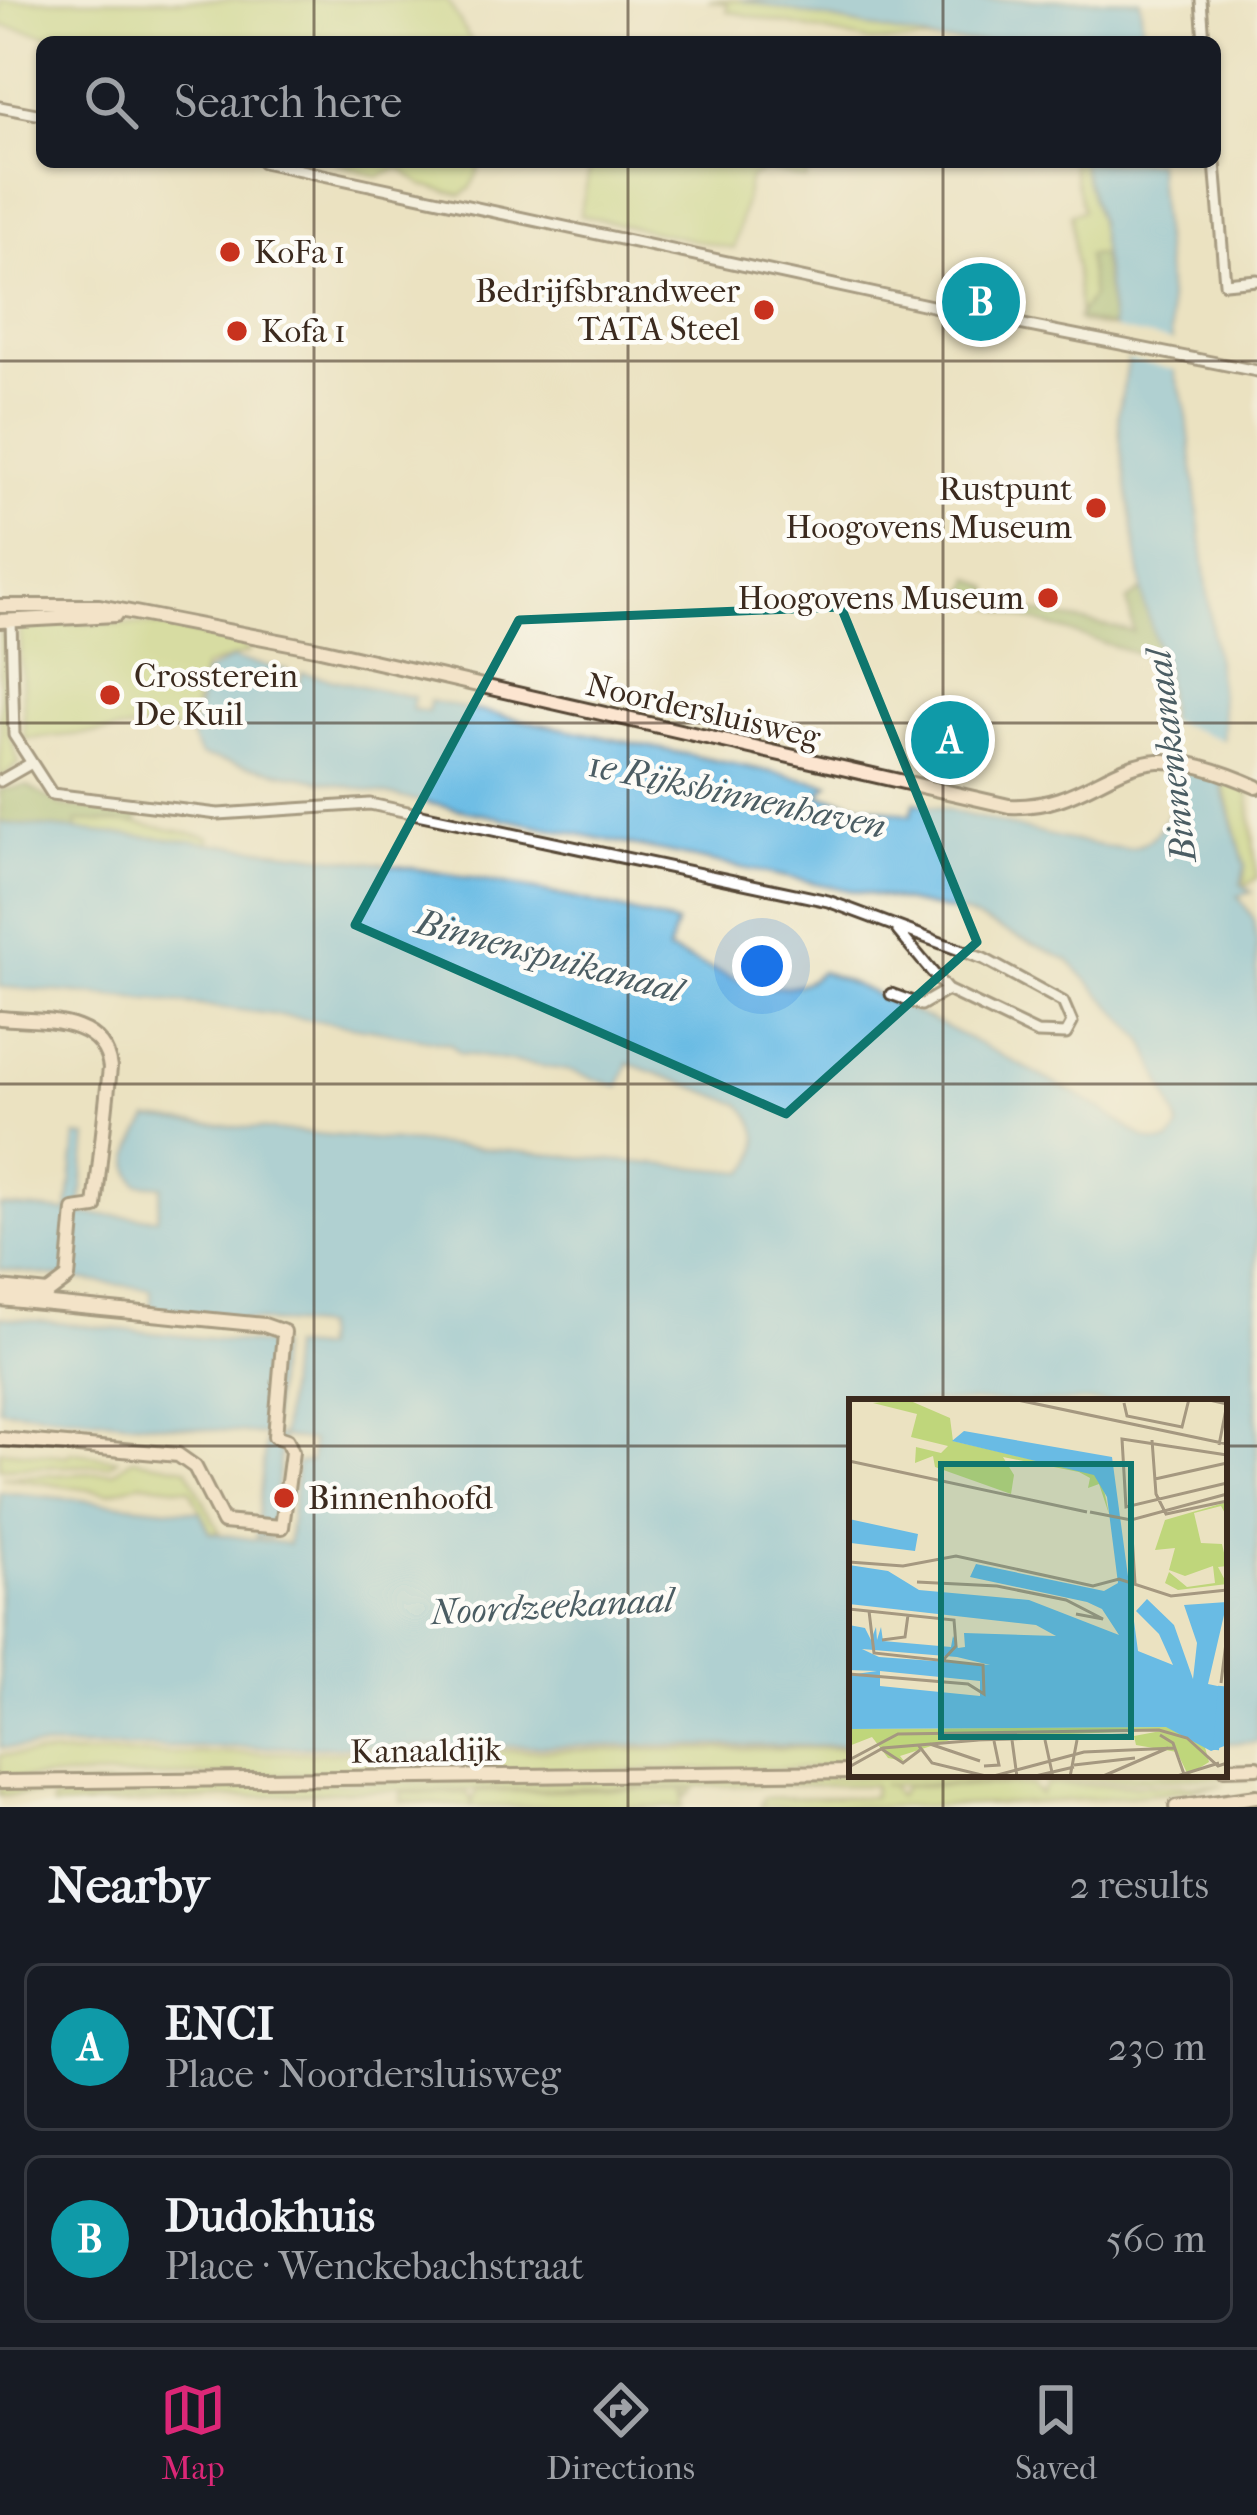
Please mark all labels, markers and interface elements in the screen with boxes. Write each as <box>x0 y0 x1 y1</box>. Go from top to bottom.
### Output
search box <box>36 36 1221 168</box>
icon: search <box>78 69 144 135</box>
text: Search here <box>174 76 402 129</box>
place label: KoFa 1 <box>254 233 345 272</box>
marker: KoFa 1 <box>217 239 243 265</box>
pin: B <box>942 257 1020 347</box>
place label: Bedrijfsbrandweer TATA Steel <box>475 272 740 349</box>
marker: Bedrijfsbrandweer TATA Steel <box>751 297 777 323</box>
place label: Kofa 1 <box>261 312 346 351</box>
marker: Kofa 1 <box>224 318 250 344</box>
place label: Rustpunt Hoogovens Museum <box>786 470 1073 547</box>
marker: Rustpunt Hoogovens Museum <box>1083 495 1109 521</box>
place label: Hoogovens Museum <box>738 579 1025 618</box>
marker: Hoogovens Museum <box>1035 585 1061 611</box>
water label: Binnenkanaal <box>1137 643 1205 867</box>
place label: Crossterein De Kuil <box>134 657 298 734</box>
street label: Noordersluisweg <box>582 665 824 757</box>
marker: Crossterein De Kuil <box>97 682 123 708</box>
pin: A <box>911 695 989 785</box>
water label: 1e Rijksbinnenhaven <box>584 743 890 847</box>
water label: Binnenspuikanaal <box>410 900 691 1013</box>
your location <box>732 936 792 996</box>
inset map <box>849 1399 1227 1777</box>
place label: Binnenhoofd <box>308 1479 494 1518</box>
marker: Binnenhoofd <box>271 1485 297 1511</box>
water label: Noordzeekanaal <box>428 1578 679 1633</box>
street label: Kanaaldijk <box>350 1730 503 1772</box>
text: Nearby <box>48 1855 209 1915</box>
text: 2 results <box>1070 1862 1209 1908</box>
text: ENCI <box>165 1998 274 2051</box>
text: A <box>77 2024 103 2070</box>
text: 230 m <box>1108 2024 1206 2070</box>
text: Place · Noordersluisweg <box>165 2051 561 2097</box>
text: Dudokhuis <box>165 2190 375 2243</box>
text: B <box>77 2216 103 2262</box>
text: 560 m <box>1106 2216 1206 2262</box>
text: Place · Wenckebachstraat <box>165 2243 584 2289</box>
tab: Map <box>160 2377 226 2488</box>
tab: Directions <box>546 2377 695 2488</box>
tab: Saved <box>1015 2377 1097 2488</box>

